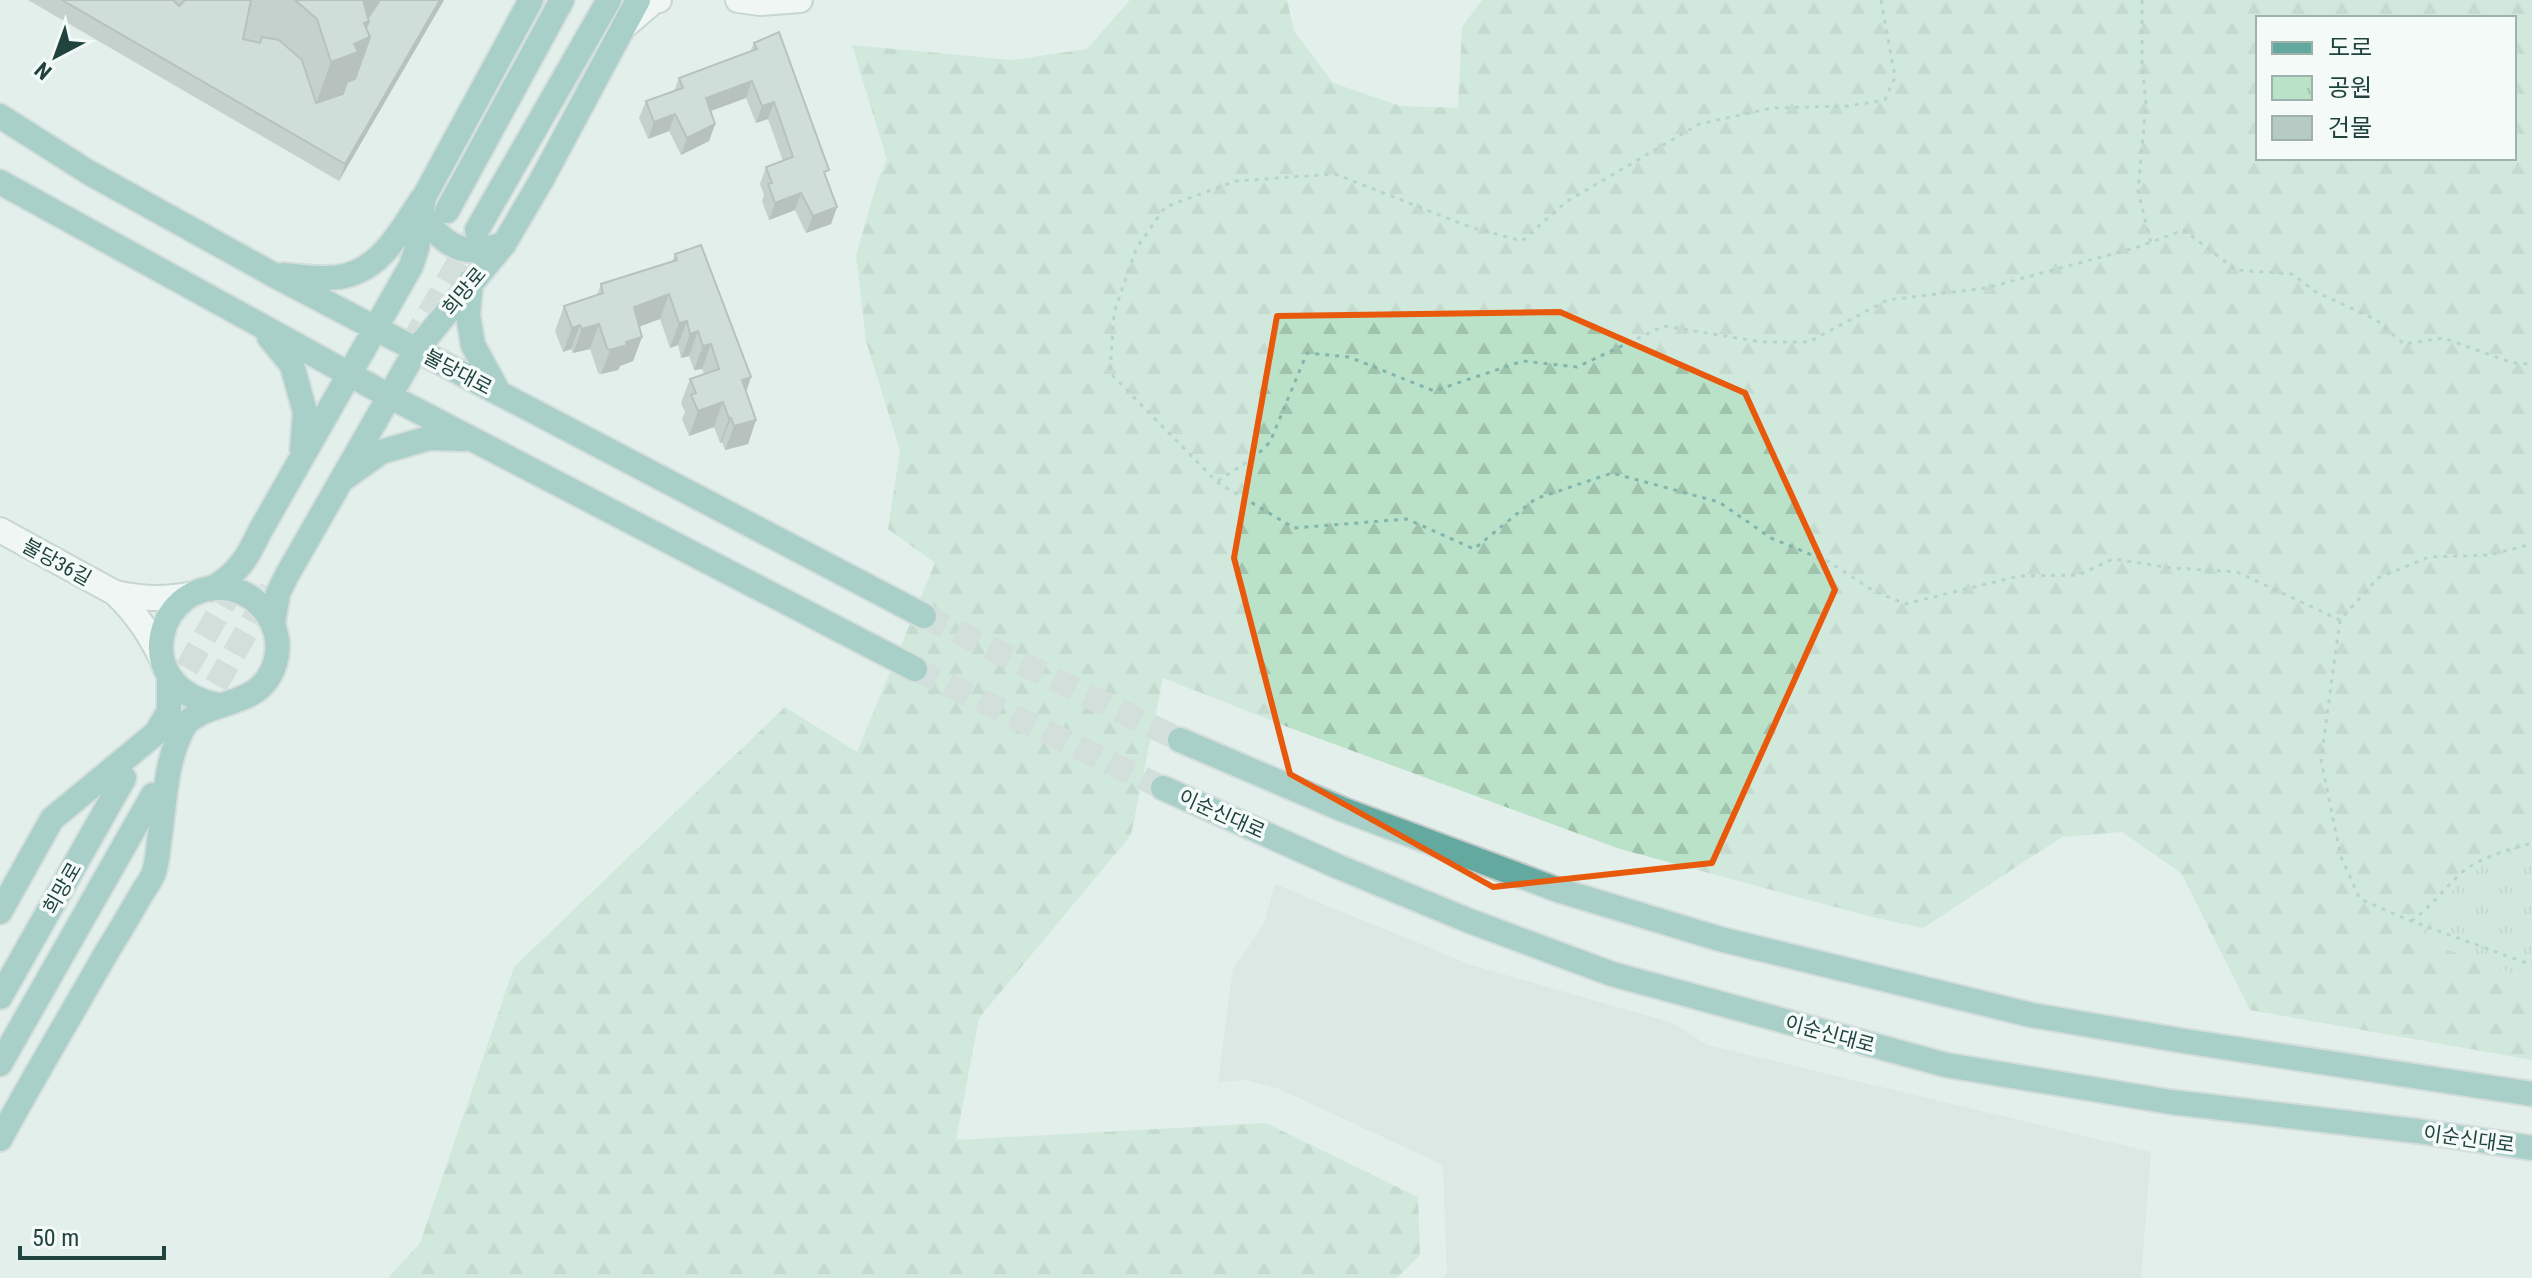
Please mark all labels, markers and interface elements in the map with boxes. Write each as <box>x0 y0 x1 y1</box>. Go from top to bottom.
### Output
north arrow <box>16 16 96 96</box>
legend <box>2256 16 2516 160</box>
text: 도로 <box>2328 34 2372 62</box>
text: N <box>30 57 56 85</box>
text: 공원 <box>2328 74 2372 102</box>
text: 건물 <box>2328 114 2372 142</box>
street label: 희망로 <box>437 262 491 320</box>
street label: 불당대로 <box>420 344 496 400</box>
street label: 불당36길 <box>18 533 96 591</box>
street label: 이순신대로 <box>1175 784 1269 844</box>
street label: 희망로 <box>38 858 86 918</box>
street label: 이순신대로 <box>1782 1011 1878 1057</box>
street label: 이순신대로 <box>2422 1121 2516 1157</box>
scale bar <box>20 1210 164 1260</box>
text: 50 m <box>32 1224 79 1252</box>

